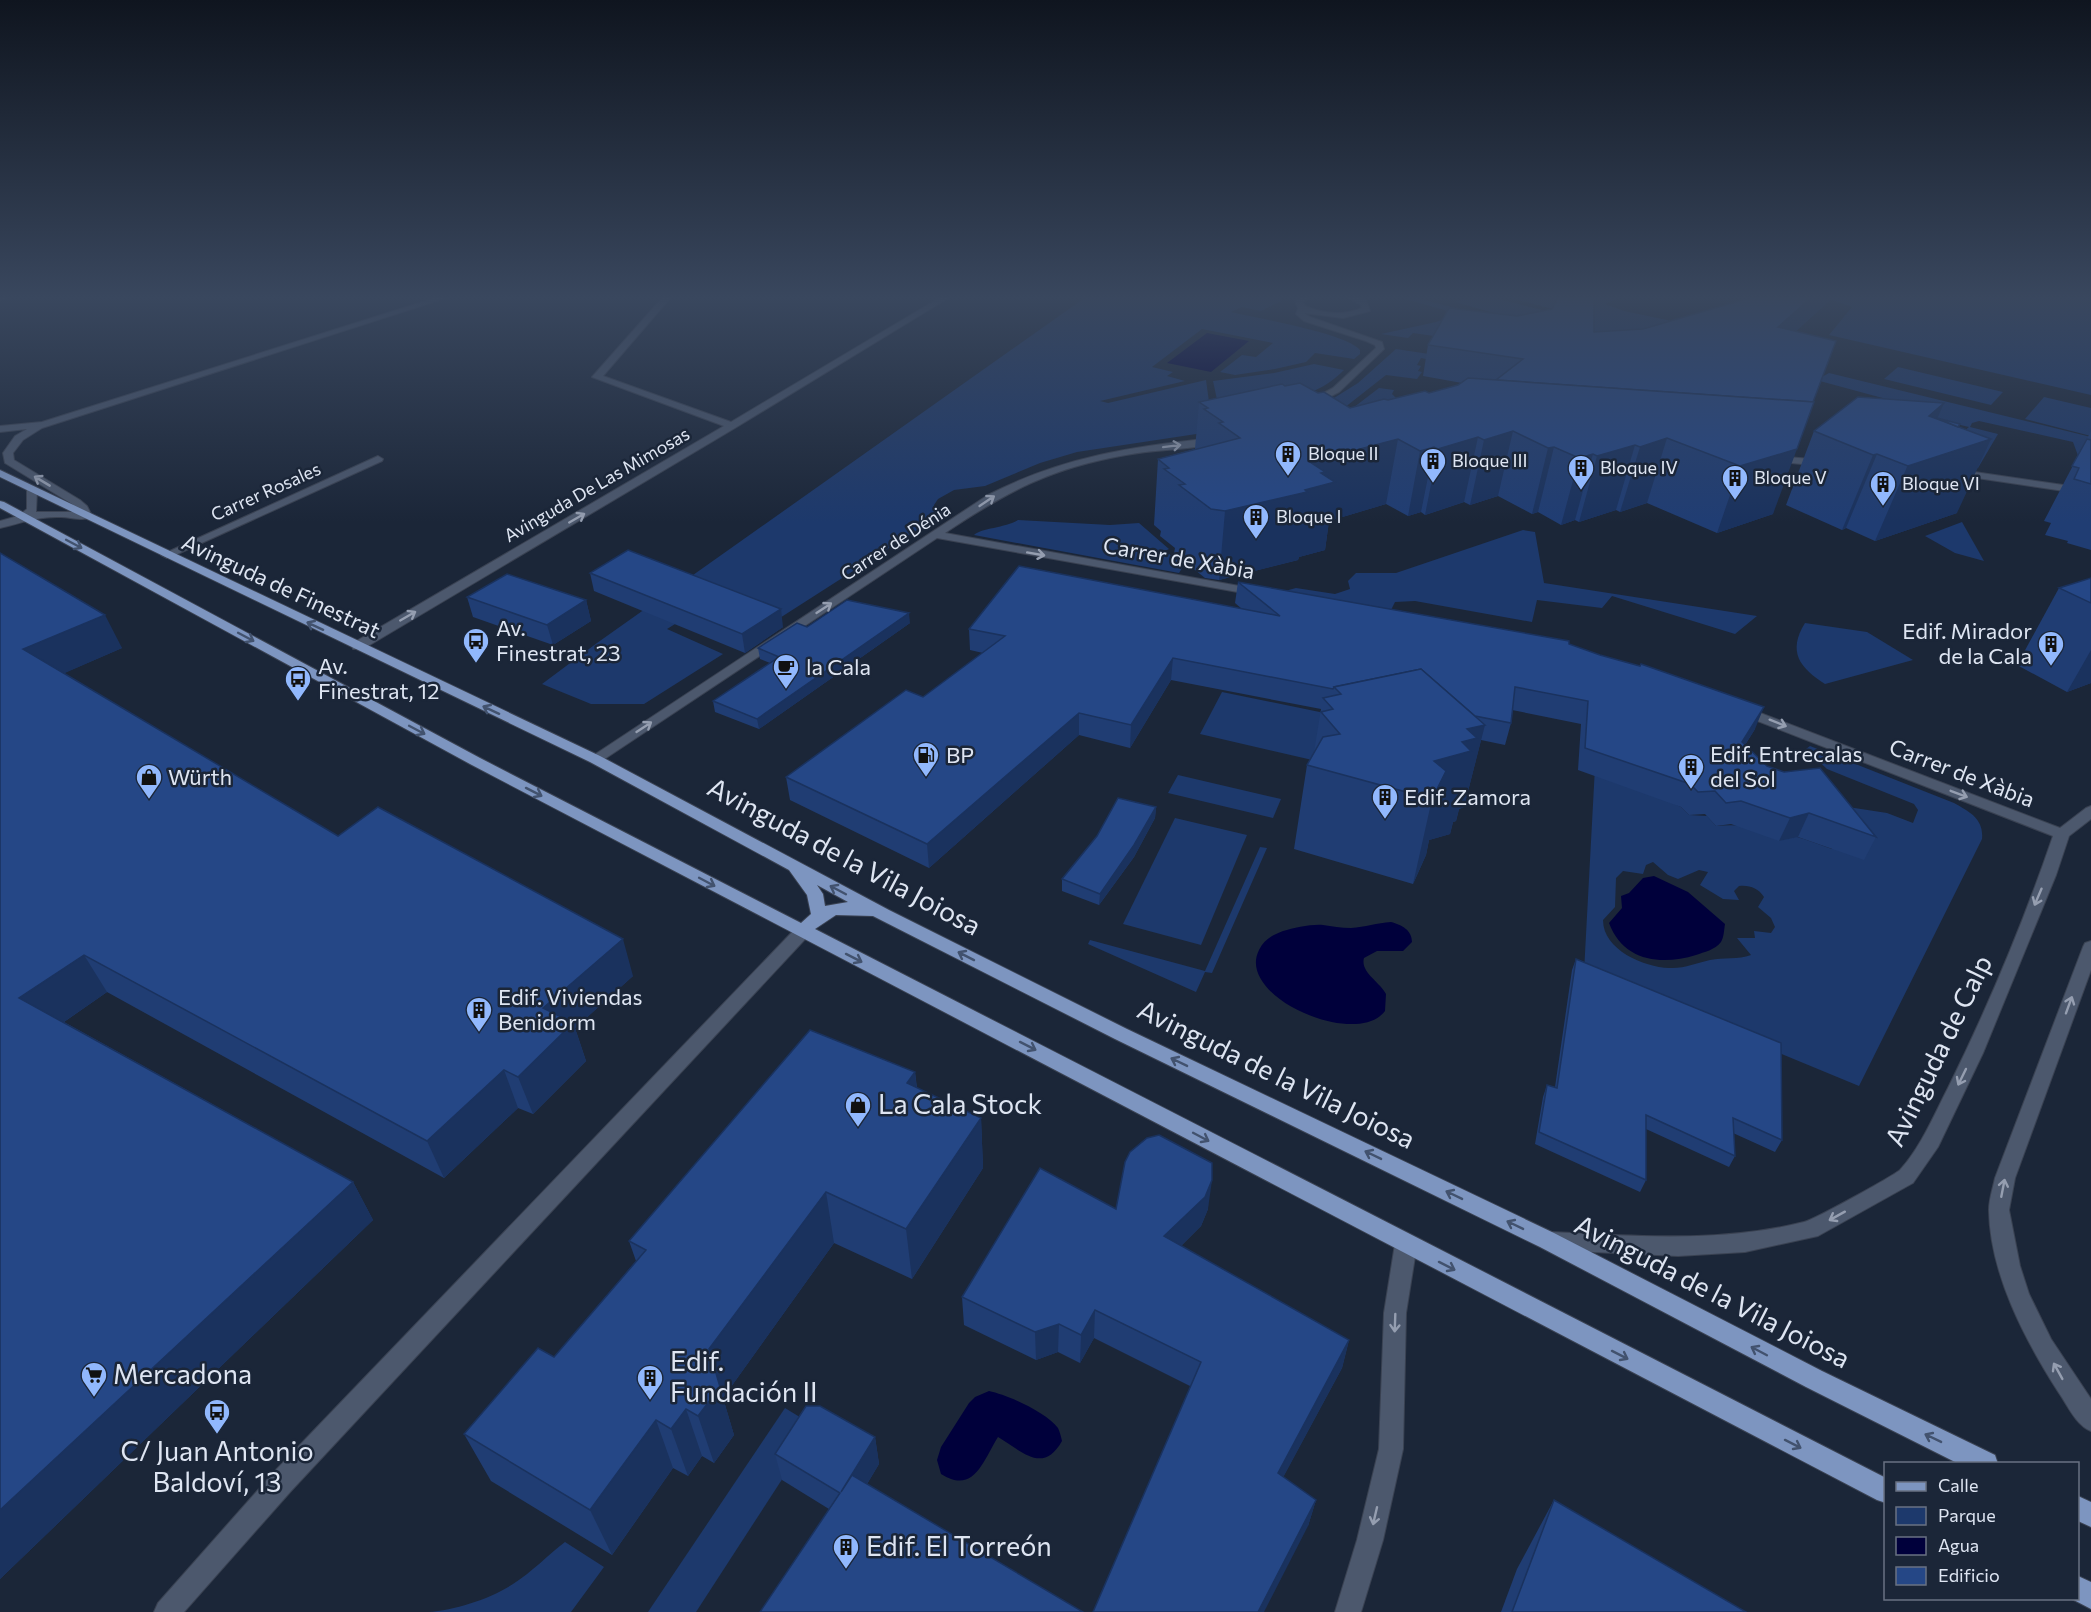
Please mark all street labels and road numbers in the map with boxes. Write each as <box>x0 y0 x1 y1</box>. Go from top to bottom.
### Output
street label: Avinguda De Las Mimosas <box>500 422 693 546</box>
street label: Carrer Rosales <box>207 457 324 525</box>
street label: Carrer de Dénia <box>836 498 954 585</box>
street label: Avinguda de Finestrat <box>178 528 385 643</box>
street label: Carrer de Xàbia <box>1101 531 1257 584</box>
street label: Carrer de Xàbia <box>1886 732 2039 813</box>
street label: Avinguda de la Vila Joiosa <box>703 770 987 942</box>
street label: Avinguda de Calp <box>1877 949 1998 1151</box>
street label: Avinguda de la Vila Joiosa <box>1133 992 1421 1155</box>
street label: Avinguda de la Vila Joiosa <box>1570 1207 1856 1374</box>

